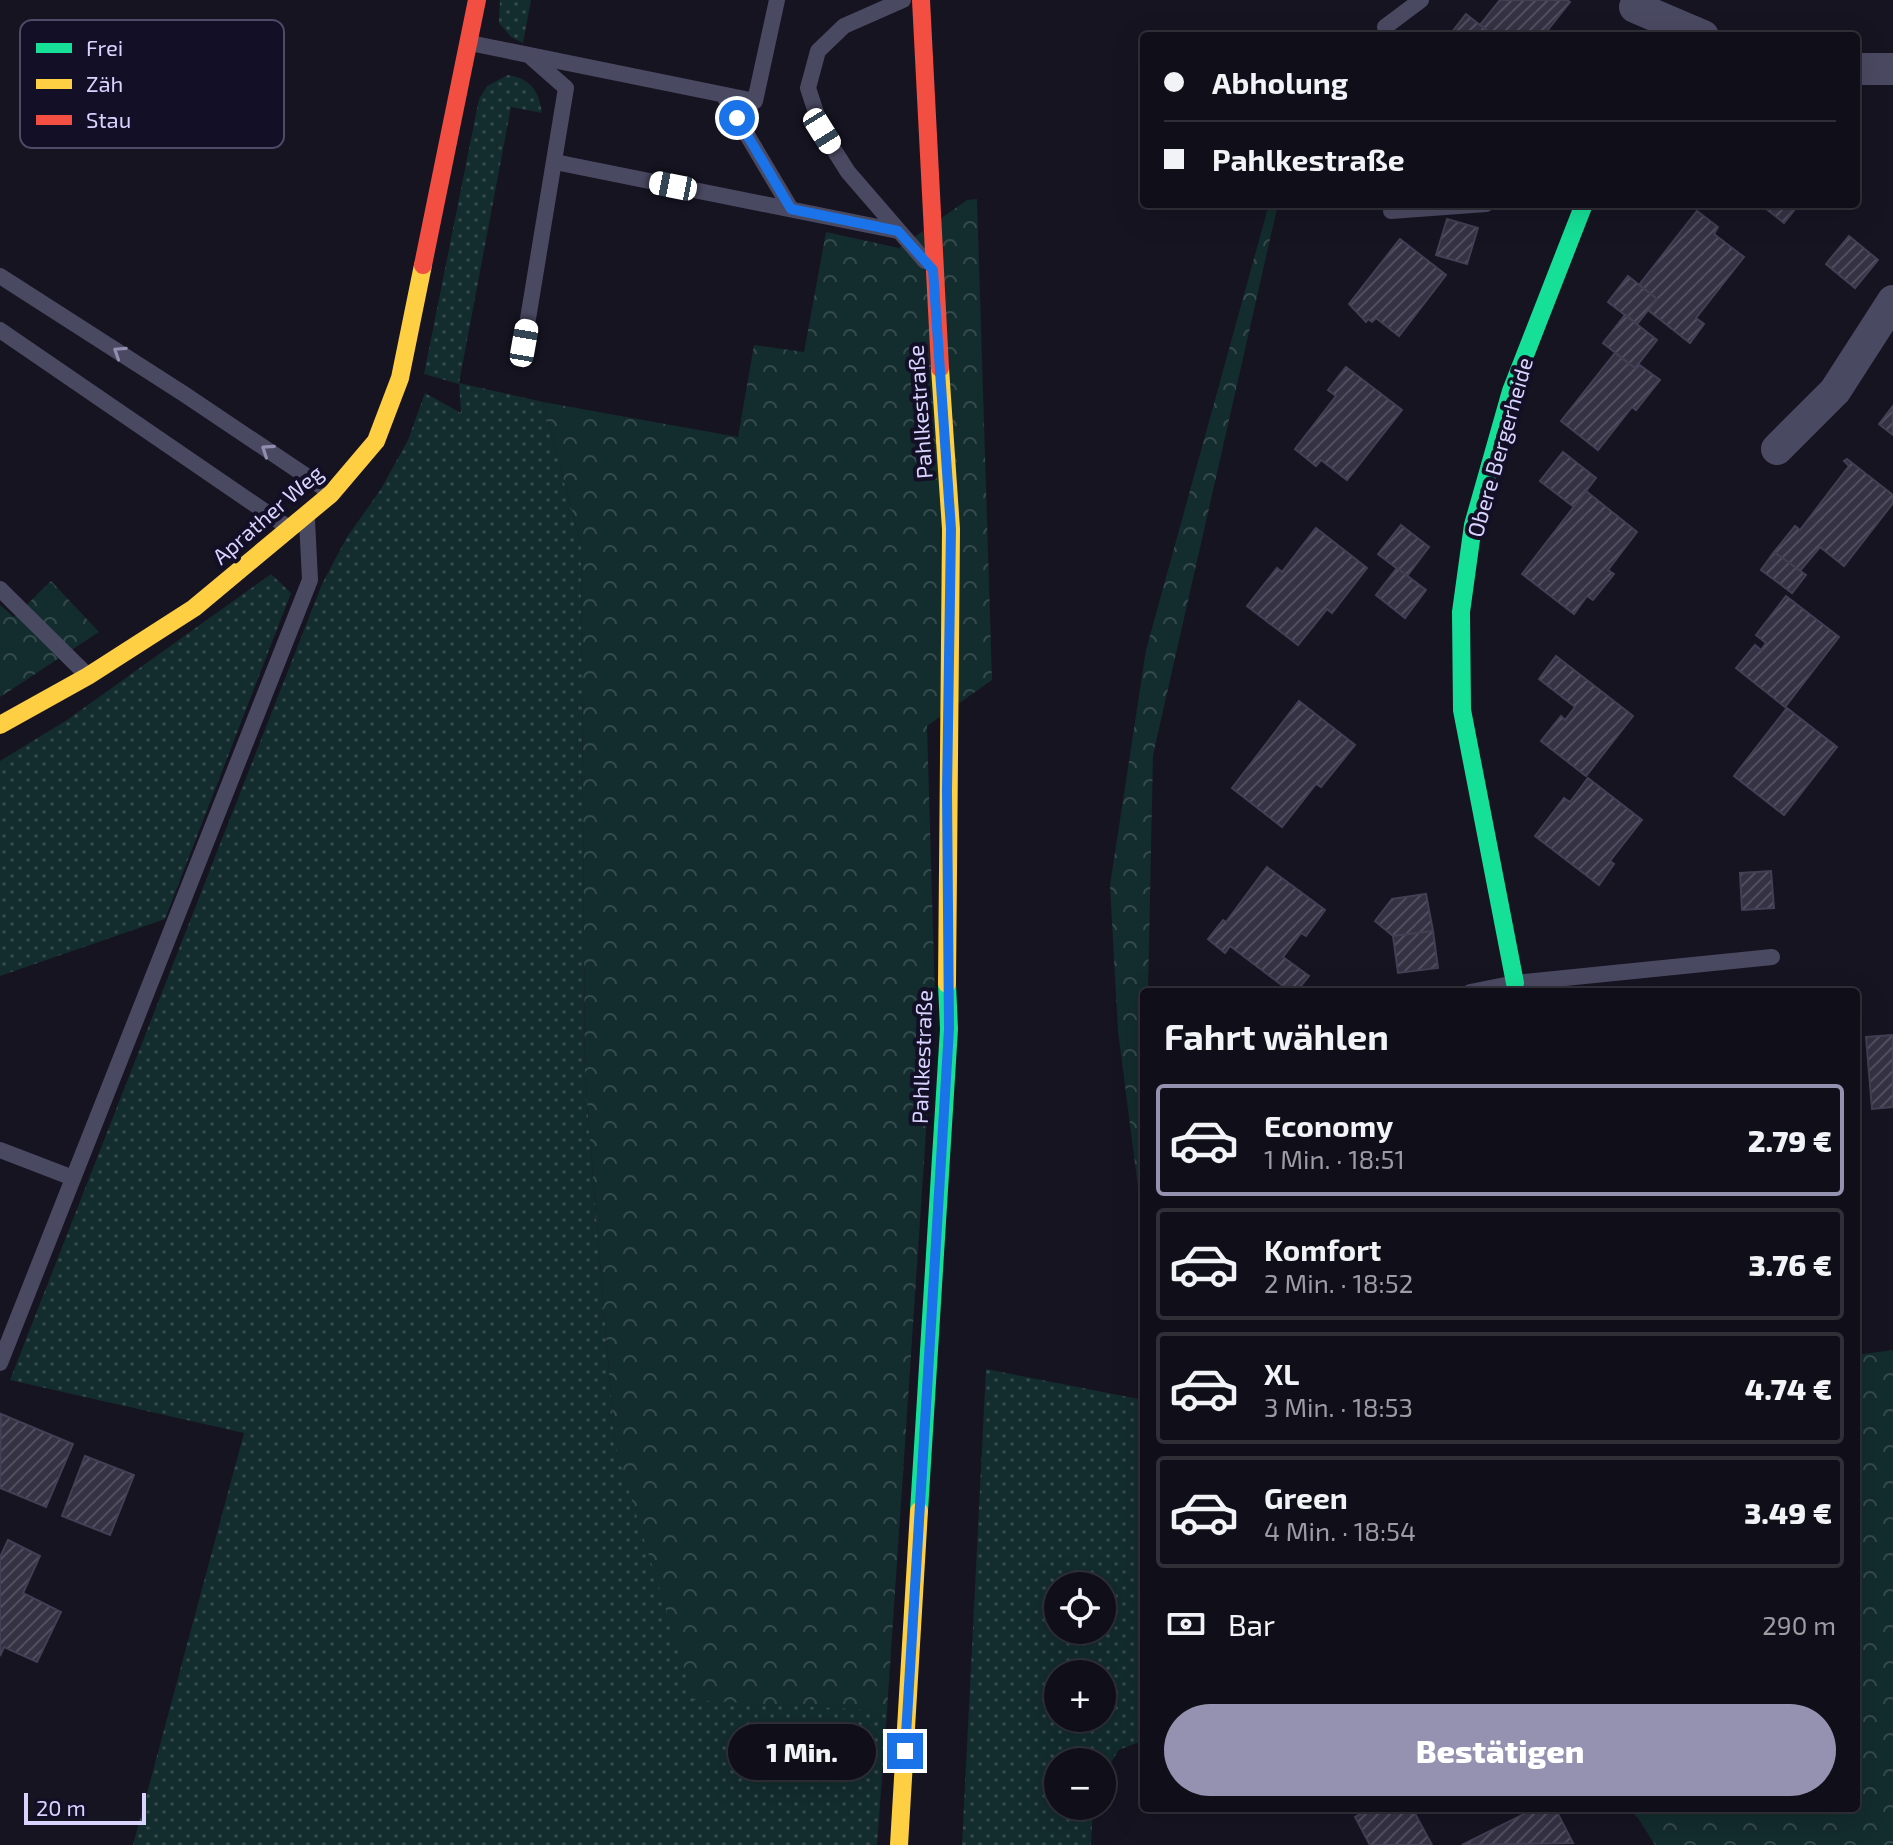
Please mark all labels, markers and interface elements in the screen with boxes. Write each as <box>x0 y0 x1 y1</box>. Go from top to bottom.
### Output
legend <box>20 20 284 148</box>
text: Frei <box>86 34 123 60</box>
text: Abholung <box>1212 64 1348 100</box>
text: Zäh <box>86 70 123 96</box>
route start <box>719 100 755 136</box>
car <box>799 104 845 158</box>
text: Stau <box>86 106 131 132</box>
text: Pahlkestraße <box>1212 141 1405 177</box>
car <box>647 170 699 202</box>
car <box>508 317 540 369</box>
street label: Pahlkestraße <box>901 344 937 480</box>
one-way arrow <box>113 347 128 362</box>
street label: Obere Bergerheide <box>1461 354 1537 540</box>
one-way arrow <box>261 445 275 460</box>
street label: Aprather Weg <box>206 459 328 569</box>
street label: Pahlkestraße <box>906 990 936 1124</box>
text: Fahrt wählen <box>1164 1014 1389 1057</box>
icon: car <box>1168 1104 1240 1176</box>
text: Economy <box>1264 1107 1393 1143</box>
text: 2.79 € <box>1748 1122 1832 1158</box>
text: 1 Min. · 18:51 <box>1264 1143 1405 1174</box>
icon: car <box>1168 1228 1240 1300</box>
text: Komfort <box>1264 1231 1381 1267</box>
text: 3.76 € <box>1748 1246 1832 1282</box>
text: 2 Min. · 18:52 <box>1264 1267 1413 1298</box>
icon: car <box>1168 1352 1240 1424</box>
text: XL <box>1264 1355 1299 1391</box>
text: 4.74 € <box>1745 1370 1832 1406</box>
text: 3 Min. · 18:53 <box>1264 1391 1413 1422</box>
icon: car <box>1168 1476 1240 1548</box>
text: Green <box>1264 1479 1348 1515</box>
text: 3.49 € <box>1744 1494 1832 1530</box>
text: 4 Min. · 18:54 <box>1264 1515 1416 1546</box>
map controls <box>1044 1572 1116 1820</box>
button: locate <box>1044 1572 1116 1644</box>
icon: cash <box>1164 1602 1208 1646</box>
text: Bar <box>1228 1606 1275 1642</box>
text: 290 m <box>1762 1609 1836 1640</box>
button: + <box>1044 1660 1116 1732</box>
button: Bestätigen <box>1164 1704 1836 1796</box>
callout: 1 Min. <box>729 1723 877 1779</box>
route end <box>887 1733 923 1769</box>
text: 1 Min. <box>766 1736 838 1767</box>
button: − <box>1044 1748 1116 1820</box>
scale bar <box>24 1789 146 1825</box>
text: 20 m <box>36 1794 86 1820</box>

